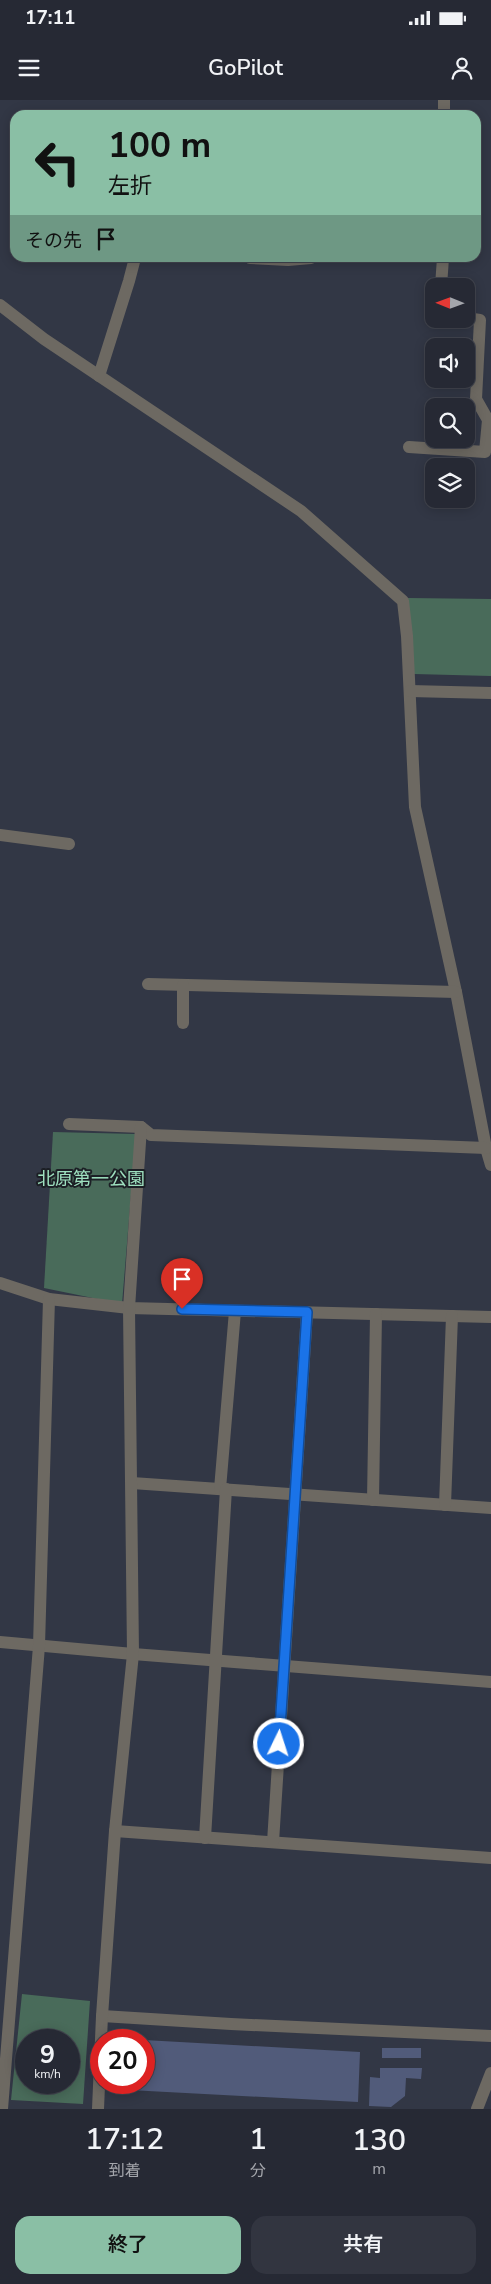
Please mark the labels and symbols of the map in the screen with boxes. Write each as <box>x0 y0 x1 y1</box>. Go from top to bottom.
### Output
north arrow <box>425 278 475 328</box>
park label: 北原第一公園 <box>37 1167 145 1191</box>
pin <box>161 1258 203 1309</box>
position arrow <box>252 1717 304 1769</box>
speed limit sign: 20 <box>90 2029 155 2094</box>

